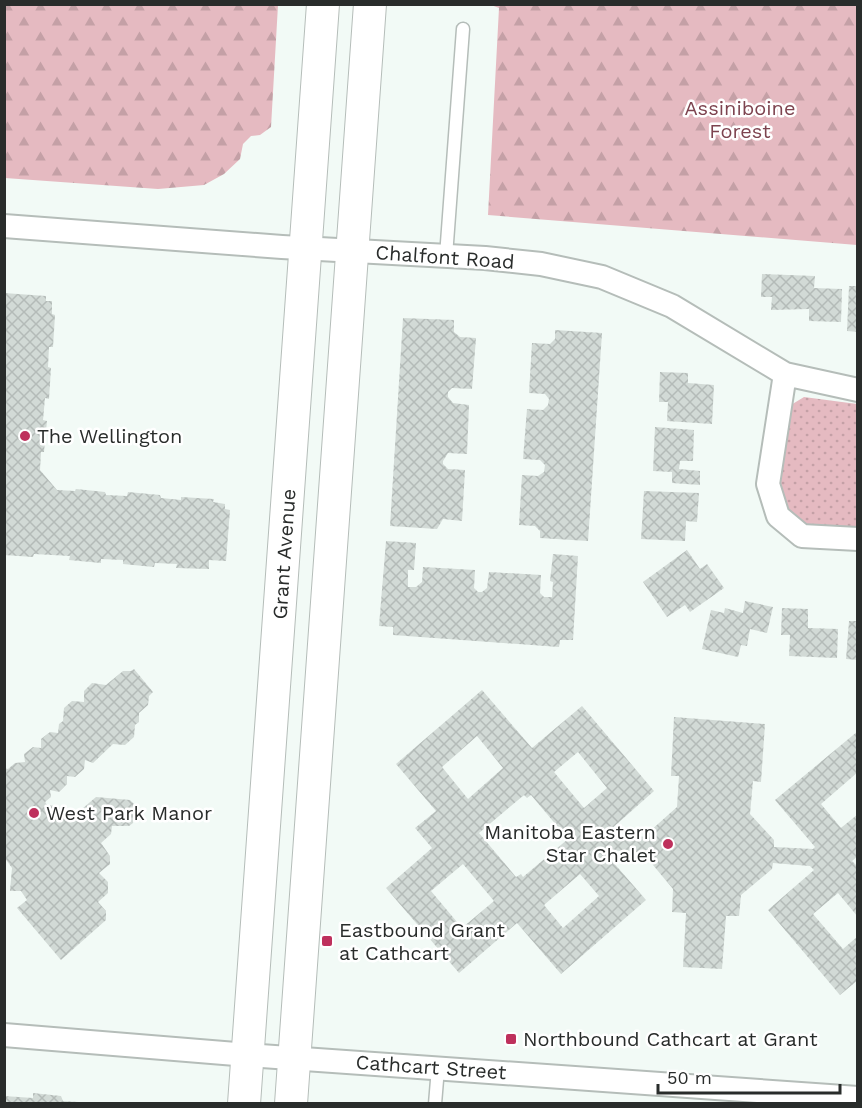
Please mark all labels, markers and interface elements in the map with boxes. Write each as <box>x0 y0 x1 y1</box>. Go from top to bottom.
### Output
park label: Assiniboine Forest <box>685 96 795 143</box>
street label: Chalfont Road <box>375 240 515 274</box>
place label: The Wellington <box>37 424 182 448</box>
marker: The Wellington <box>18 429 32 443</box>
street label: Grant Avenue <box>267 488 301 620</box>
place label: West Park Manor <box>46 801 212 825</box>
marker: West Park Manor <box>27 806 41 820</box>
place label: Manitoba Eastern Star Chalet <box>484 820 657 867</box>
marker: Manitoba Eastern Star Chalet <box>661 837 675 851</box>
place label: Eastbound Grant at Cathcart <box>339 918 506 965</box>
marker: Eastbound Grant at Cathcart <box>320 934 334 948</box>
place label: Northbound Cathcart at Grant <box>523 1027 818 1051</box>
marker: Northbound Cathcart at Grant <box>504 1032 518 1046</box>
street label: Cathcart Street <box>355 1050 508 1084</box>
scale bar <box>658 1057 840 1095</box>
text: 50 m <box>667 1067 712 1088</box>

